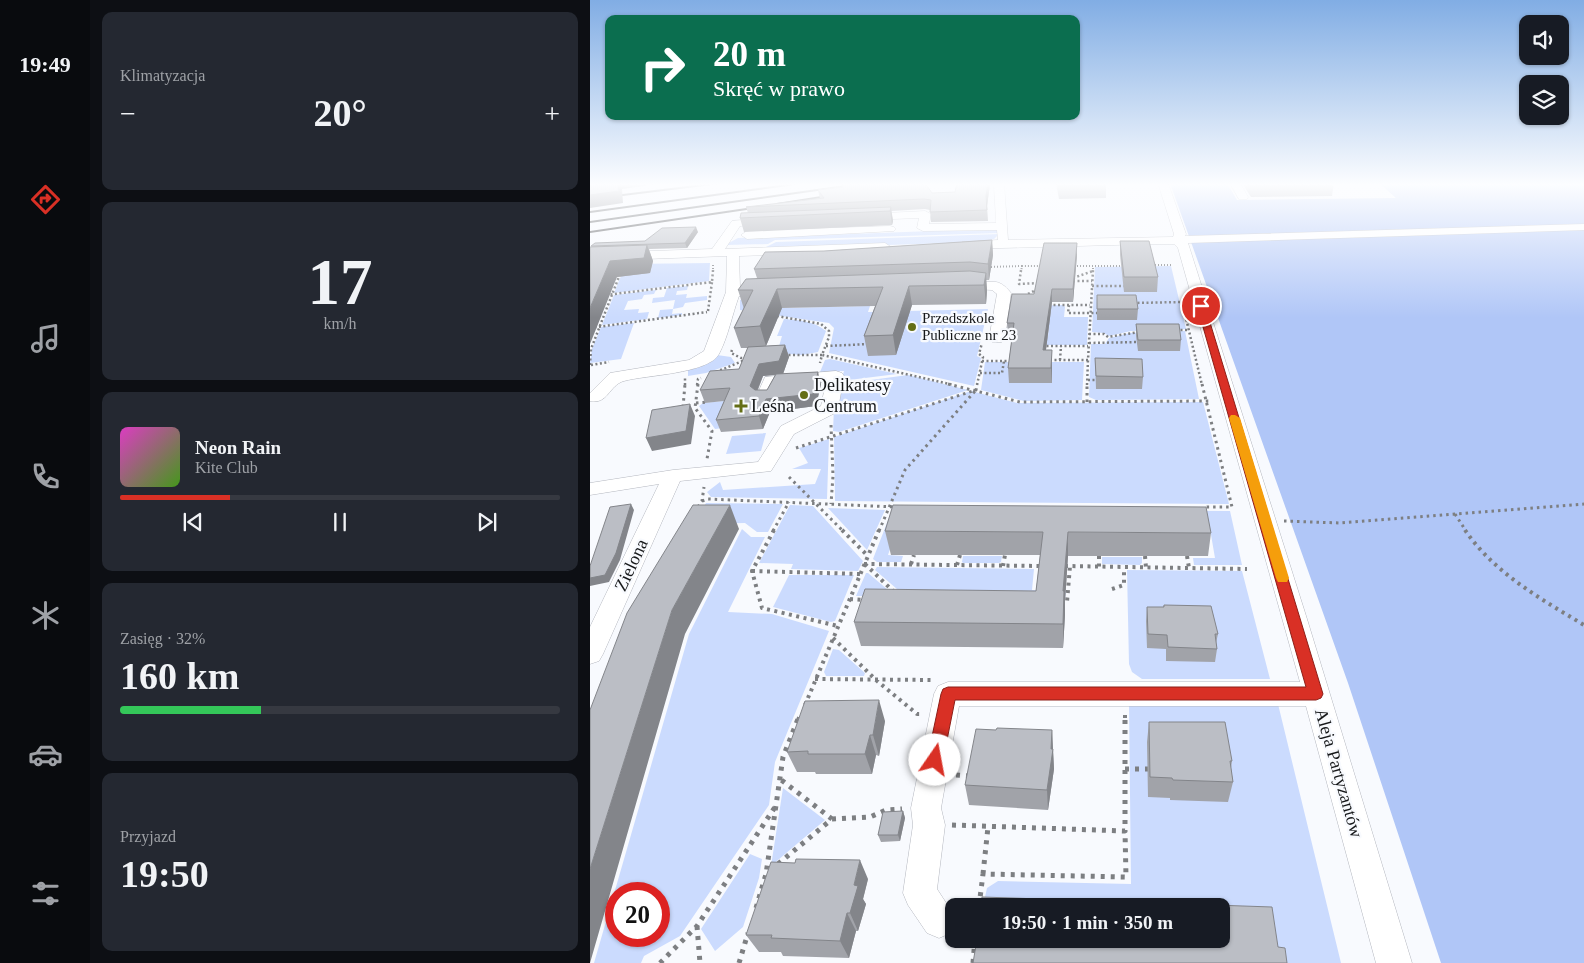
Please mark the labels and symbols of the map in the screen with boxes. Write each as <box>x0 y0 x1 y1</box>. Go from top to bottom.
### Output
pin <box>1180 285 1222 327</box>
place label: Przedszkole Publiczne nr 23 <box>922 310 1016 343</box>
marker: Przedszkole Publiczne nr 23 <box>906 321 918 333</box>
place label: Delikatesy Centrum <box>814 375 891 416</box>
marker: Delikatesy Centrum <box>798 389 810 401</box>
place label: Leśna <box>751 396 794 416</box>
marker: Leśna <box>735 400 747 412</box>
street label: Zielona <box>610 536 652 594</box>
street label: Aleja Partyzantów <box>1311 706 1367 840</box>
position arrow <box>908 733 960 785</box>
speed limit sign: 20 <box>605 882 670 947</box>

